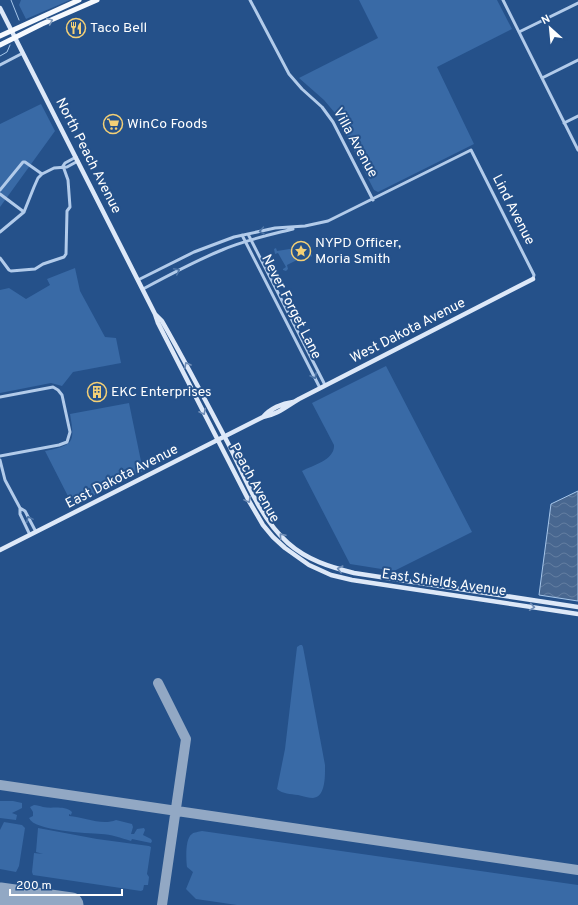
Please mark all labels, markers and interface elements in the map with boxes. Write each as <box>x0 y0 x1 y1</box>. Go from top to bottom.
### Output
north arrow <box>530 8 570 48</box>
text: N <box>539 12 553 28</box>
one-way arrow <box>47 17 54 25</box>
restaurant icon: Taco Bell <box>65 17 87 39</box>
place label: Taco Bell <box>90 20 147 37</box>
street label: North Peach Avenue <box>51 95 125 217</box>
street label: Villa Avenue <box>329 105 381 181</box>
supermarket icon: WinCo Foods <box>102 113 124 135</box>
place label: WinCo Foods <box>127 116 208 133</box>
street label: Lind Avenue <box>488 172 538 248</box>
one-way arrow <box>259 226 265 234</box>
place label: NYPD Officer, Moria Smith <box>315 235 401 268</box>
place icon: NYPD Officer, Moria Smith <box>290 240 312 262</box>
street label: Never Forget Lane <box>257 252 325 362</box>
one-way arrow <box>173 268 180 276</box>
street label: West Dakota Avenue <box>347 295 469 367</box>
one-way arrow <box>184 362 191 369</box>
one-way arrow <box>309 372 316 379</box>
building icon: EKC Enterprises <box>86 381 108 403</box>
place label: EKC Enterprises <box>111 384 212 401</box>
one-way arrow <box>198 407 205 415</box>
street label: Peach Avenue <box>225 440 283 526</box>
street label: East Dakota Avenue <box>63 441 181 513</box>
one-way arrow <box>243 496 251 503</box>
one-way arrow <box>26 516 34 523</box>
one-way arrow <box>279 533 287 541</box>
one-way arrow <box>337 566 343 574</box>
street label: East Shields Avenue <box>381 566 507 600</box>
one-way arrow <box>529 602 535 611</box>
scale bar <box>10 871 122 897</box>
text: 200 m <box>16 878 52 894</box>

